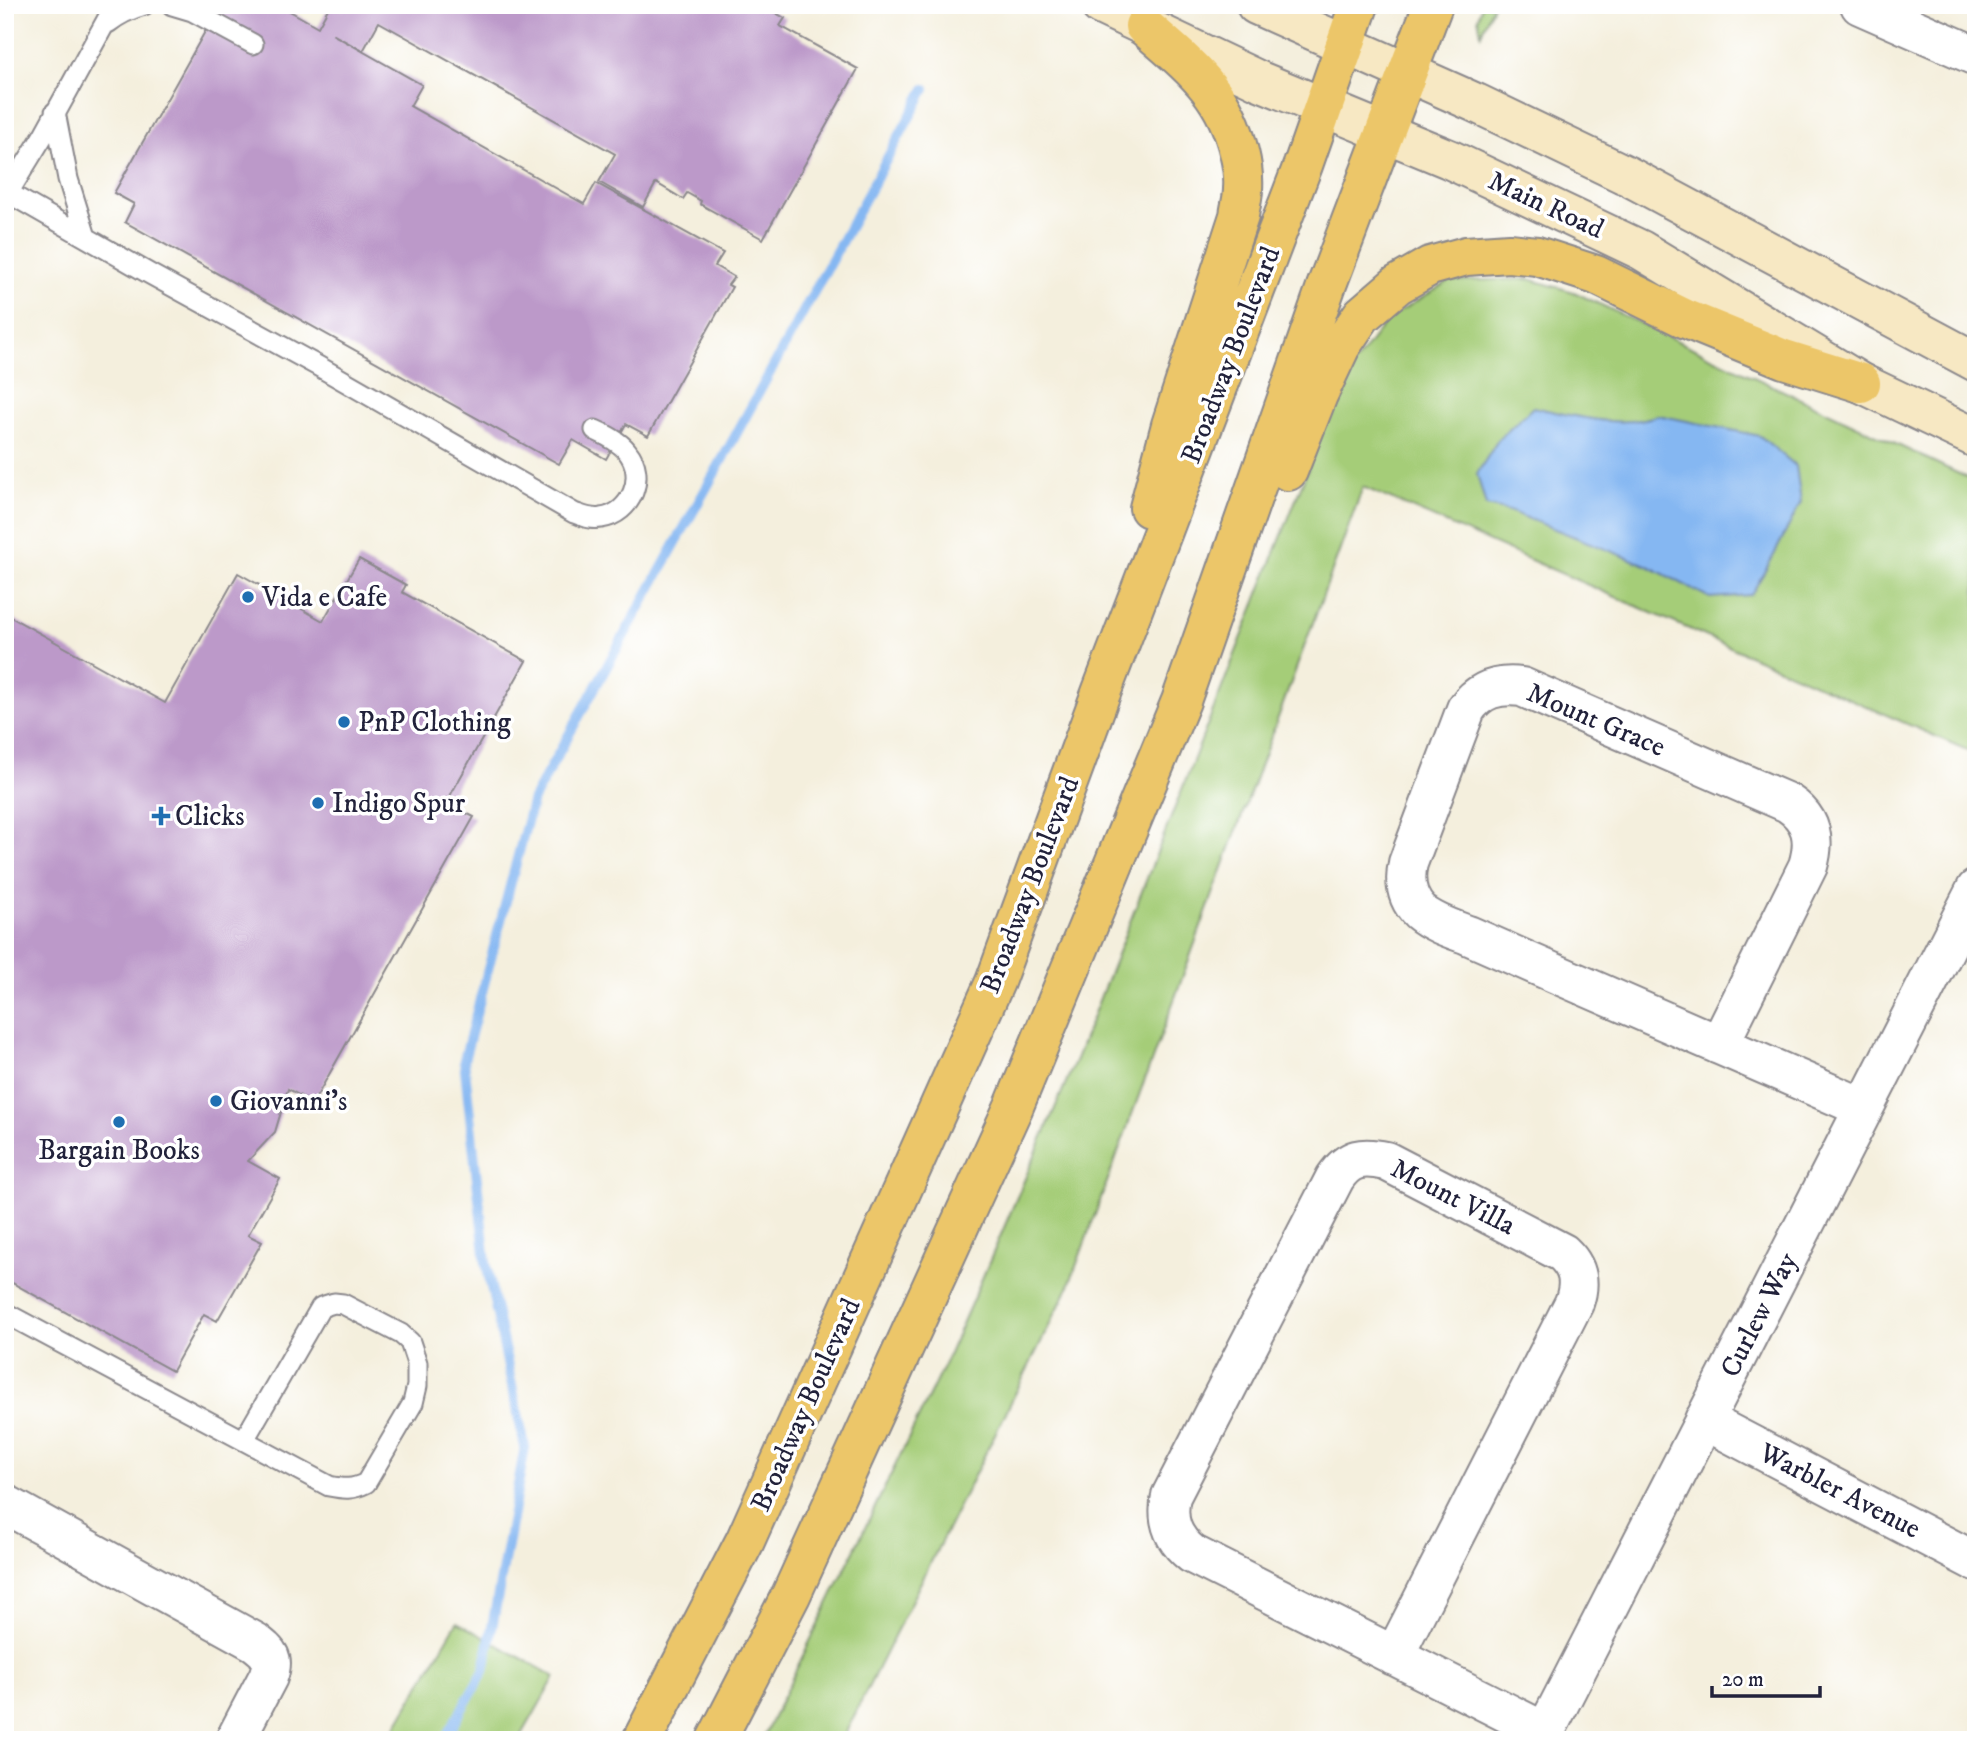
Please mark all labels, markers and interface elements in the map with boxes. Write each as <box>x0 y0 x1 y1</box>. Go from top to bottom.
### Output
street label: Main Road <box>1483 163 1609 247</box>
street label: Broadway Boulevard <box>1174 242 1288 468</box>
place label: Vida e Cafe <box>261 580 387 615</box>
marker: Vida e Cafe <box>240 589 256 605</box>
street label: Mount Grace <box>1521 675 1671 765</box>
place label: PnP Clothing <box>358 705 511 740</box>
marker: PnP Clothing <box>336 714 352 730</box>
street label: Broadway Boulevard <box>973 772 1087 998</box>
place label: Indigo Spur <box>332 786 466 821</box>
marker: Indigo Spur <box>310 795 326 811</box>
place label: Clicks <box>175 799 245 834</box>
marker: Clicks <box>153 808 169 824</box>
place label: Giovanni's <box>230 1084 347 1119</box>
marker: Giovanni's <box>208 1093 224 1109</box>
marker: Bargain Books <box>111 1114 127 1130</box>
place label: Bargain Books <box>38 1133 200 1168</box>
street label: Mount Villa <box>1385 1151 1521 1243</box>
street label: Curlew Way <box>1713 1246 1806 1383</box>
street label: Broadway Boulevard <box>743 1293 869 1517</box>
street label: Warbler Avenue <box>1753 1435 1927 1547</box>
scale bar <box>1712 1654 1820 1698</box>
text: 20 m <box>1722 1667 1764 1693</box>

